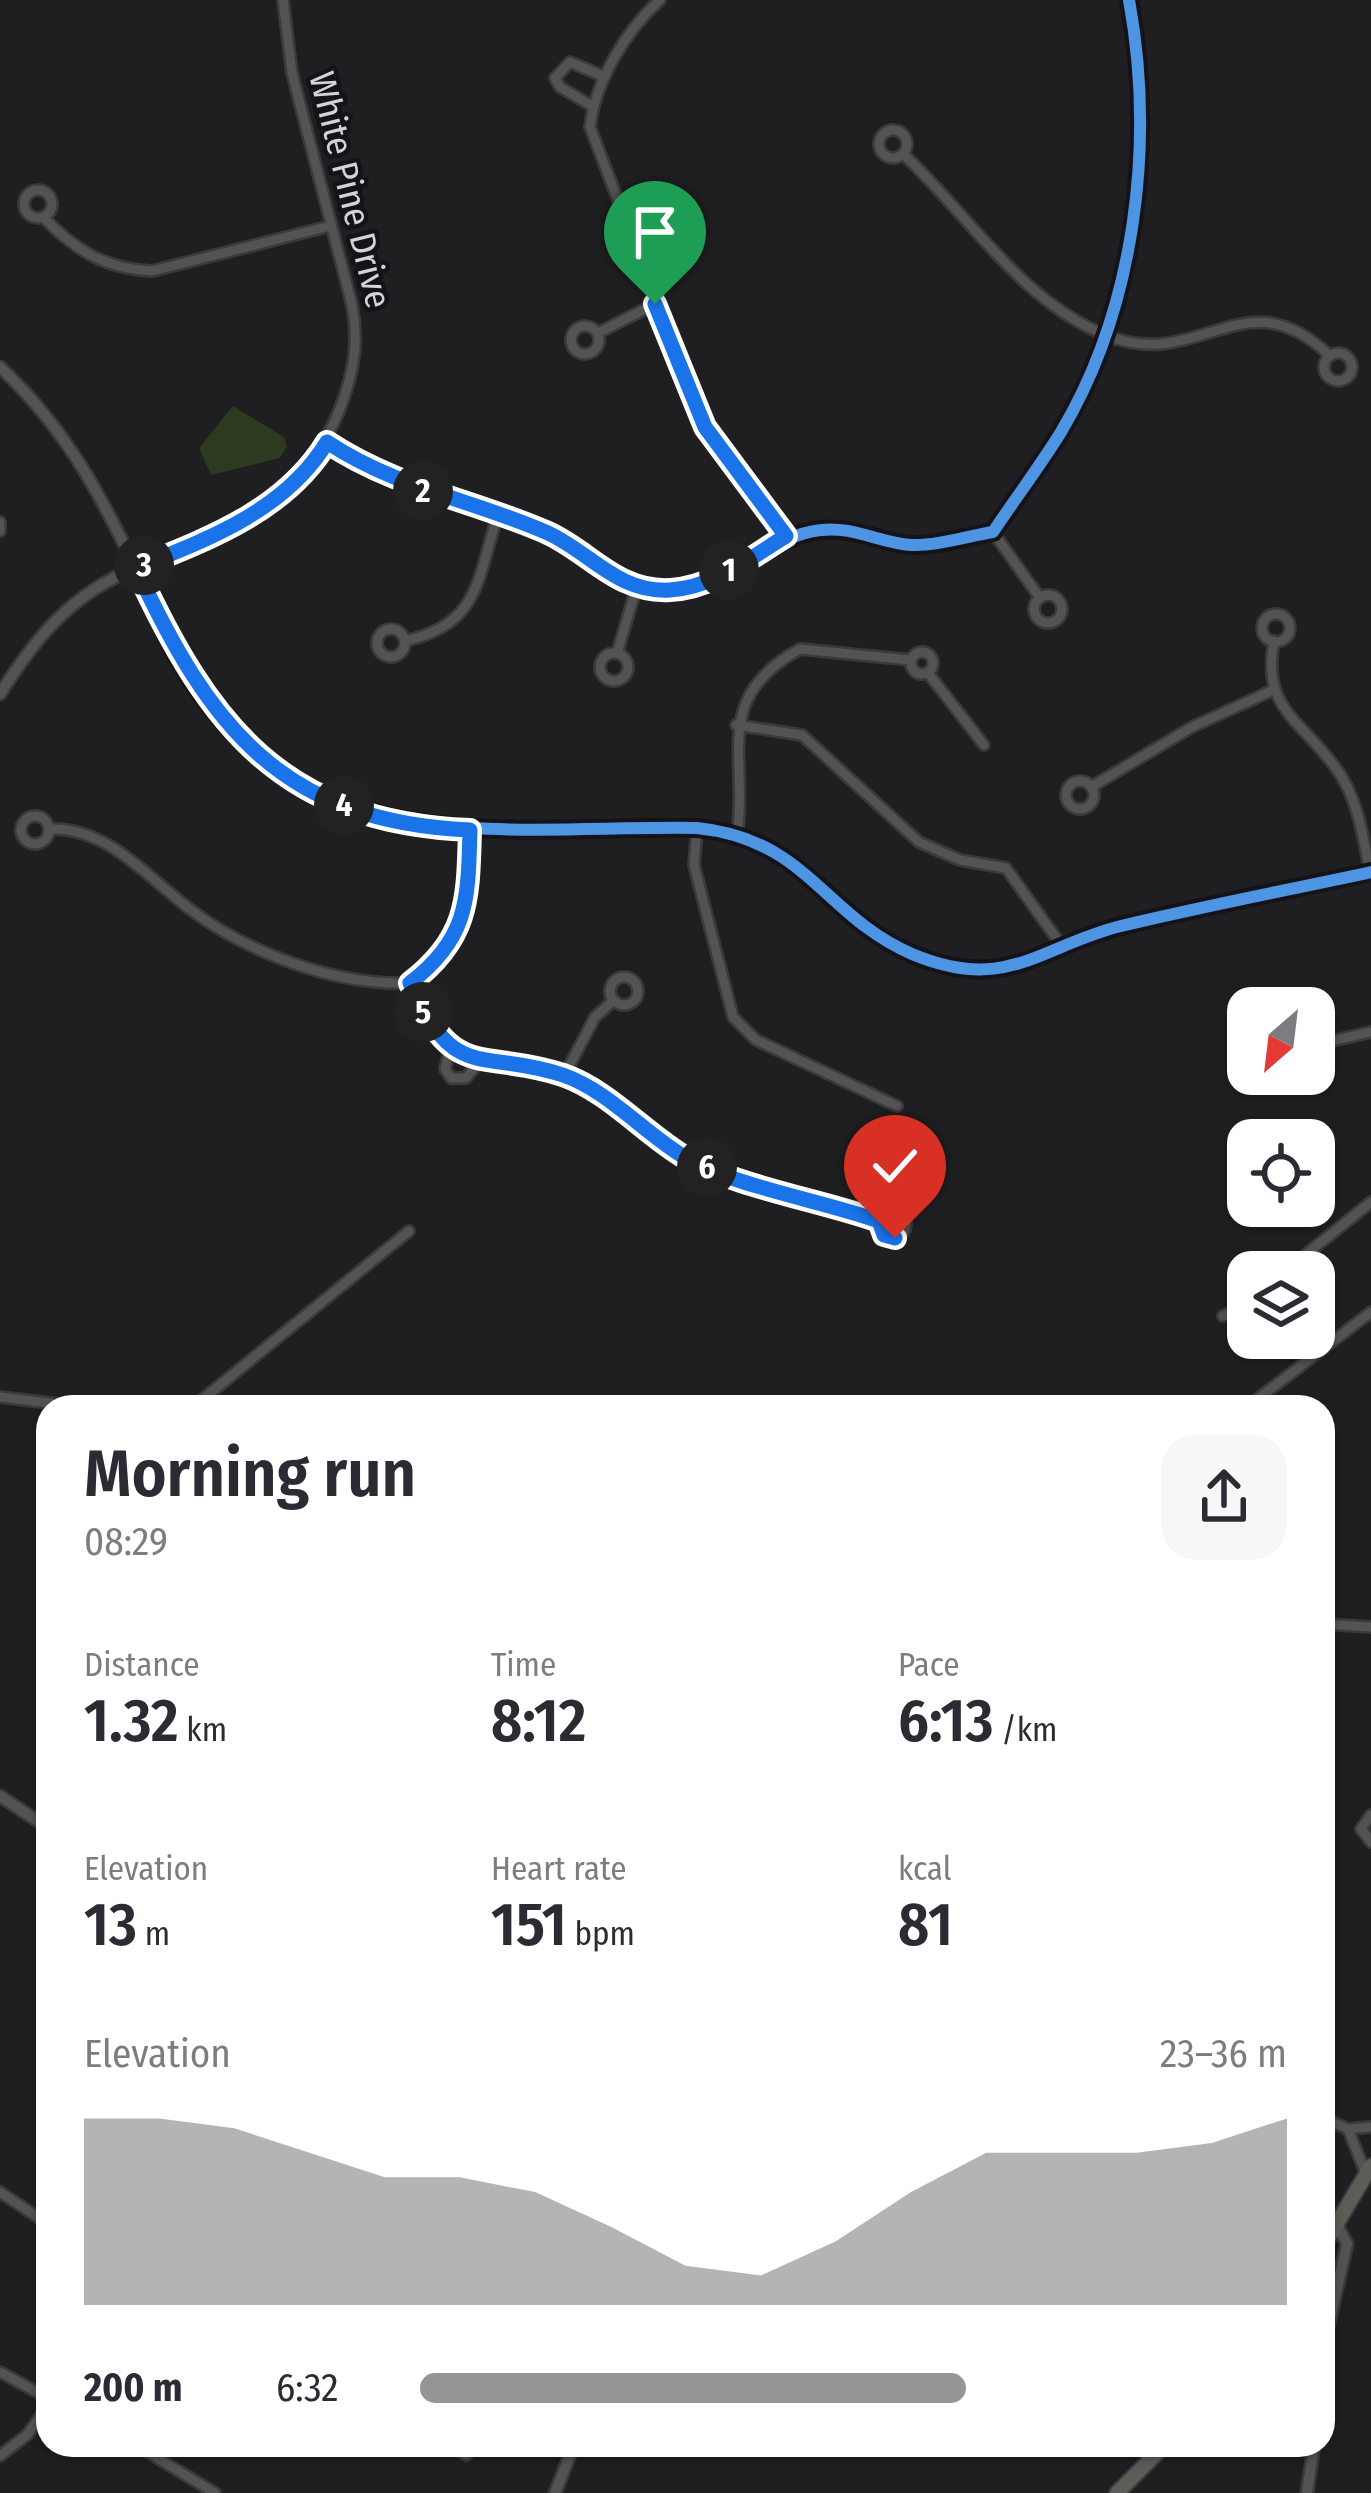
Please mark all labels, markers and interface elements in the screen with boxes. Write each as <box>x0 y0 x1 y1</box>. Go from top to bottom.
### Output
street label: White Pine Drive <box>299 67 401 313</box>
pin <box>604 181 706 304</box>
icon: arrive <box>622 199 688 265</box>
pin: 2 <box>393 461 453 521</box>
text: 2 <box>415 471 431 511</box>
pin: 3 <box>114 535 174 595</box>
pin: 1 <box>699 540 759 600</box>
text: 3 <box>136 545 152 585</box>
text: 1 <box>722 550 736 590</box>
pin: 4 <box>314 775 374 835</box>
text: 4 <box>336 785 352 825</box>
pin: 5 <box>393 982 453 1042</box>
north arrow <box>1227 987 1335 1095</box>
map controls <box>1227 987 1335 1359</box>
text: 5 <box>415 992 431 1032</box>
pin <box>844 1115 946 1238</box>
button: locate <box>1227 1119 1335 1227</box>
icon: check <box>862 1133 928 1199</box>
pin: 6 <box>677 1137 737 1197</box>
text: 6 <box>698 1147 716 1187</box>
button: layers <box>1227 1251 1335 1359</box>
text: Morning run <box>84 1434 416 1513</box>
button: share <box>1161 1434 1287 1560</box>
text: 08:29 <box>84 1519 168 1565</box>
text: Distance <box>84 1645 200 1685</box>
text: Time <box>491 1645 556 1685</box>
text: Pace <box>898 1645 960 1685</box>
text: 1.32 <box>84 1685 179 1757</box>
text: 8:12 <box>491 1685 586 1757</box>
text: 6:13 <box>898 1685 994 1757</box>
text: km <box>179 1710 227 1750</box>
text: /km <box>994 1710 1058 1750</box>
text: Elevation <box>84 1849 208 1889</box>
text: Heart rate <box>491 1849 627 1889</box>
text: kcal <box>898 1849 951 1889</box>
text: 13 <box>84 1889 137 1961</box>
text: 151 <box>491 1889 567 1961</box>
text: 81 <box>898 1889 953 1961</box>
text: m <box>137 1914 170 1954</box>
text: bpm <box>567 1914 635 1954</box>
text: Elevation <box>84 2031 231 2077</box>
text: 23–36 m <box>1160 2031 1287 2077</box>
text: 200 m <box>84 2365 183 2411</box>
text: 6:32 <box>276 2365 338 2411</box>

